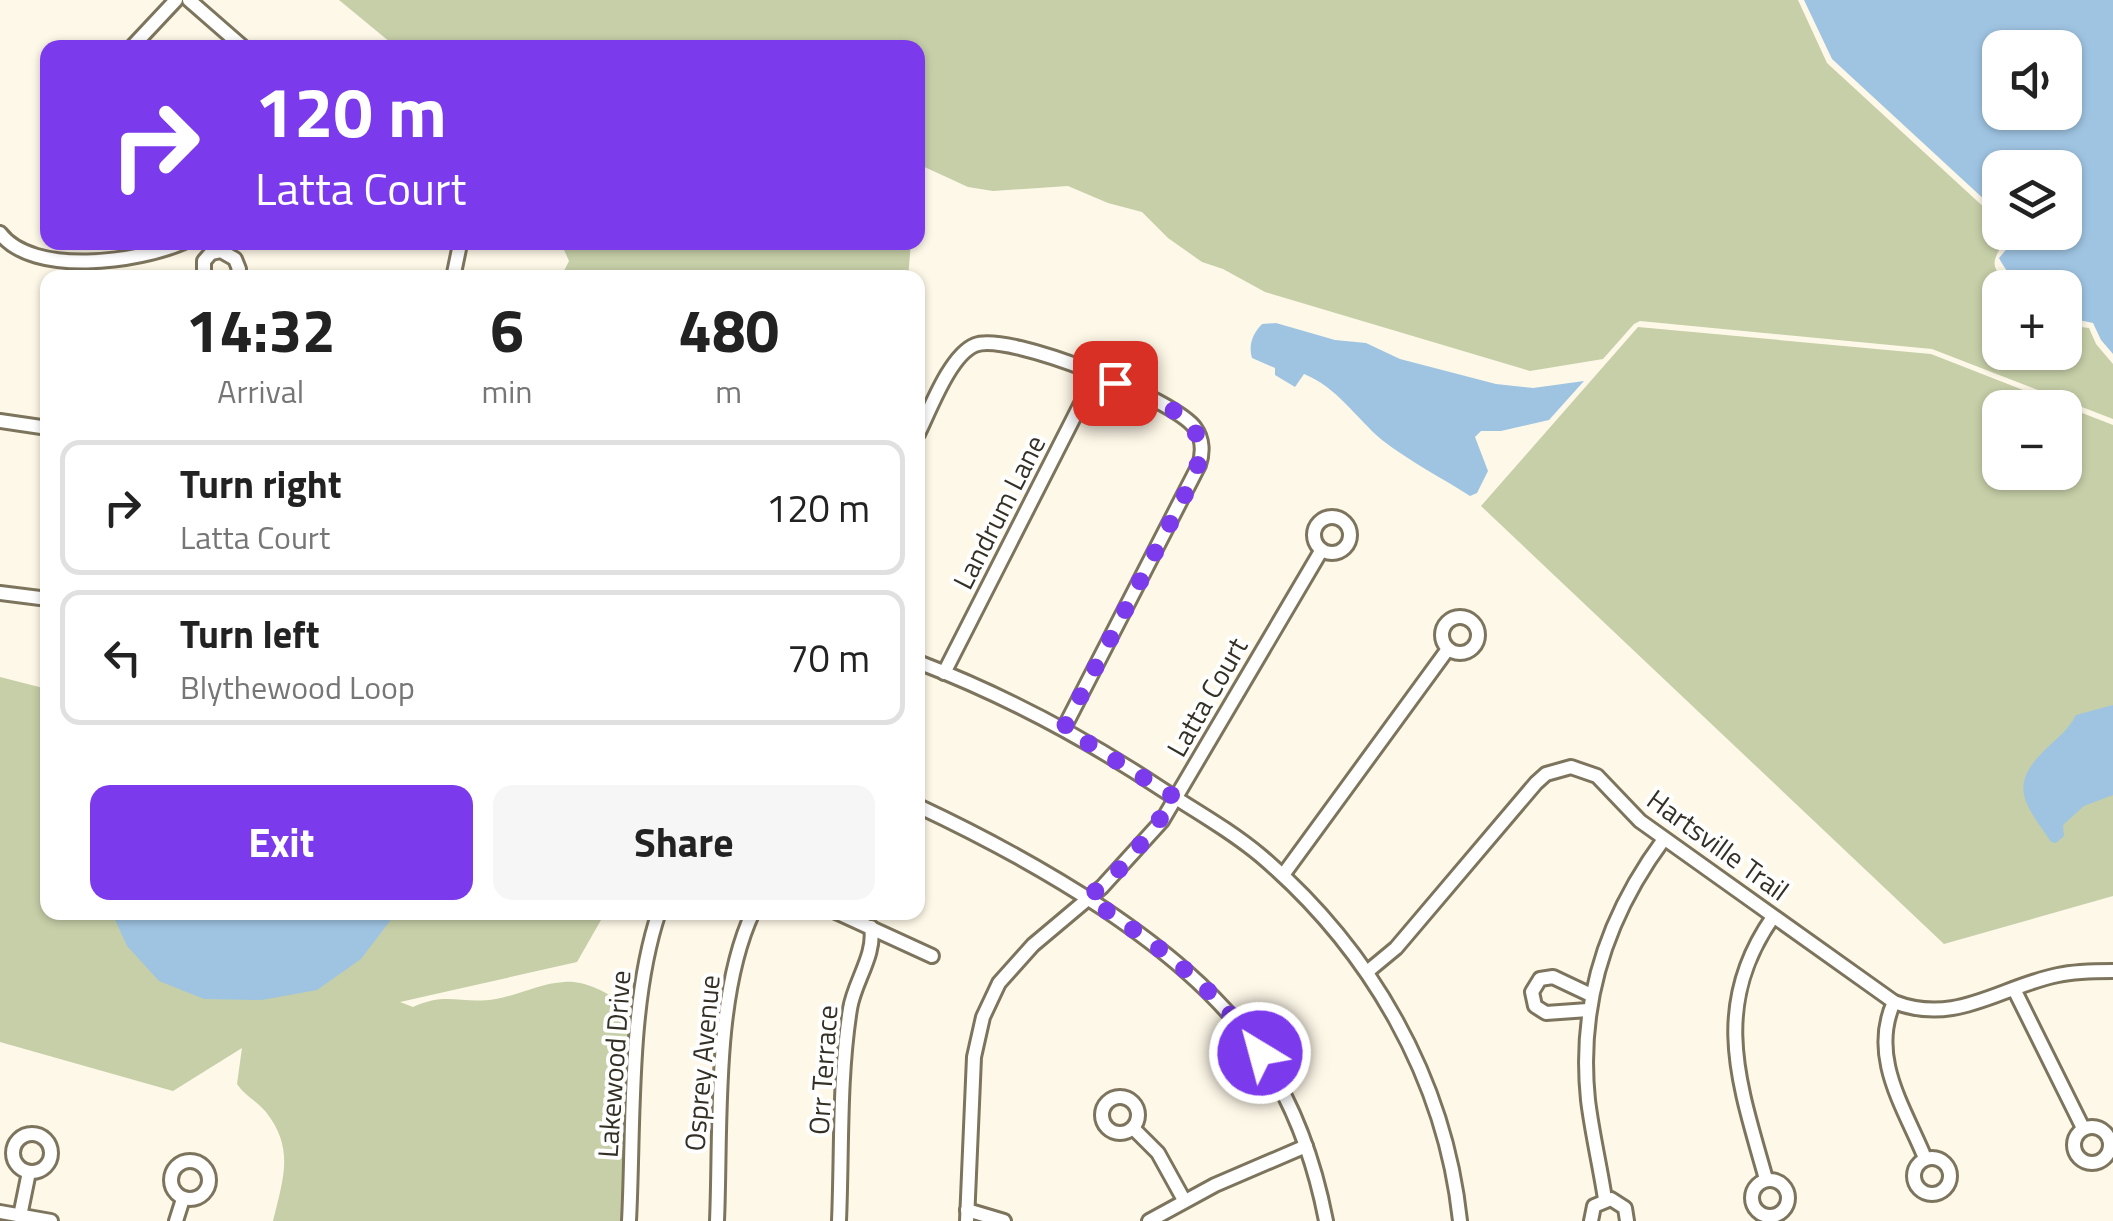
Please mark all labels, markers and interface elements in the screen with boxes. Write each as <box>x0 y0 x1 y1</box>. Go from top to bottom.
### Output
map controls <box>1982 30 2082 490</box>
button: sound <box>1982 30 2082 130</box>
text: 120 m <box>255 58 447 164</box>
icon: right <box>90 80 220 210</box>
button: layers <box>1982 150 2082 250</box>
text: Latta Court <box>255 154 466 222</box>
button: + <box>1982 270 2082 370</box>
text: 14:32 <box>186 284 336 375</box>
text: 6 <box>490 284 524 375</box>
text: 480 <box>678 284 779 375</box>
pin <box>1073 341 1158 426</box>
icon: arrive <box>1088 356 1143 411</box>
text: Arrival <box>217 367 304 415</box>
text: min <box>481 367 532 415</box>
text: m <box>715 367 742 415</box>
button: − <box>1982 390 2082 490</box>
street label: Landrum Lane <box>941 427 1056 596</box>
text: Turn right <box>180 455 342 513</box>
text: 120 m <box>766 479 870 537</box>
icon: right <box>95 480 150 535</box>
text: Latta Court <box>180 513 330 561</box>
text: Turn left <box>180 605 320 663</box>
text: 70 m <box>787 629 870 687</box>
street label: Latta Court <box>1155 629 1258 764</box>
icon: left <box>95 630 150 685</box>
text: Blythewood Loop <box>180 663 415 711</box>
street label: Hartsville Trail <box>1638 778 1798 911</box>
button: Exit <box>90 785 473 900</box>
button: Share <box>493 785 875 900</box>
street label: Lakewood Drive <box>586 969 641 1159</box>
street label: Osprey Avenue <box>672 973 731 1153</box>
position arrow <box>1208 1001 1312 1105</box>
street label: Orr Terrace <box>797 1004 848 1136</box>

